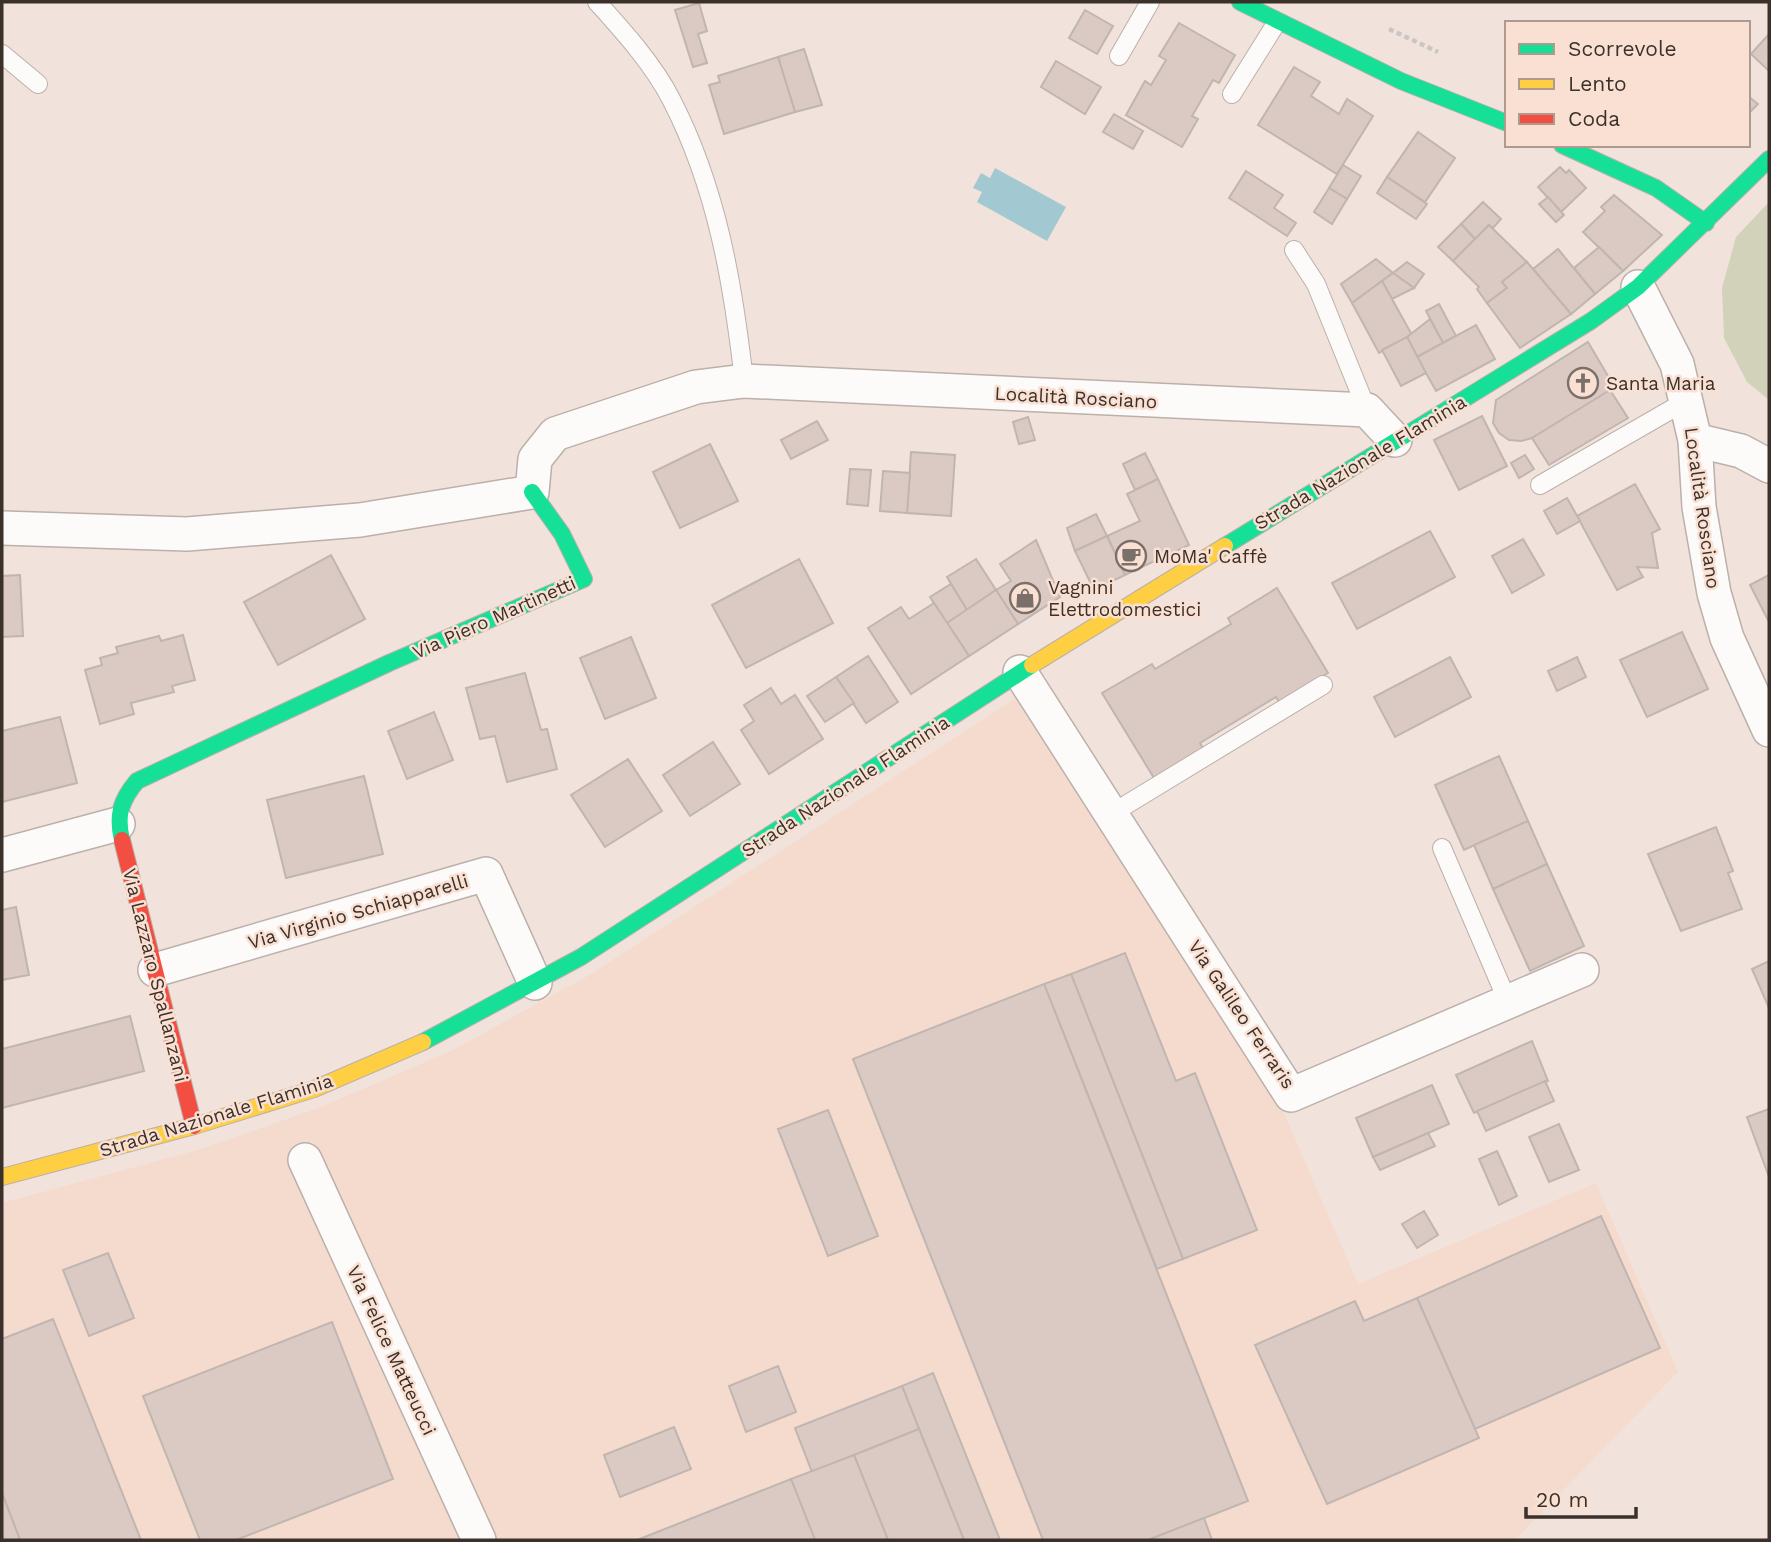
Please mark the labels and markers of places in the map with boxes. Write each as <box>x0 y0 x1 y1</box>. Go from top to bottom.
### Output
church icon: Santa Maria <box>1566 366 1600 400</box>
place label: Santa Maria <box>1606 372 1716 395</box>
cafe icon: MoMa' Caffè <box>1114 539 1148 573</box>
place label: MoMa' Caffè <box>1154 545 1268 568</box>
place label: Vagnini Elettrodomestici <box>1048 576 1201 621</box>
shop icon: Vagnini Elettrodomestici <box>1008 581 1042 615</box>

